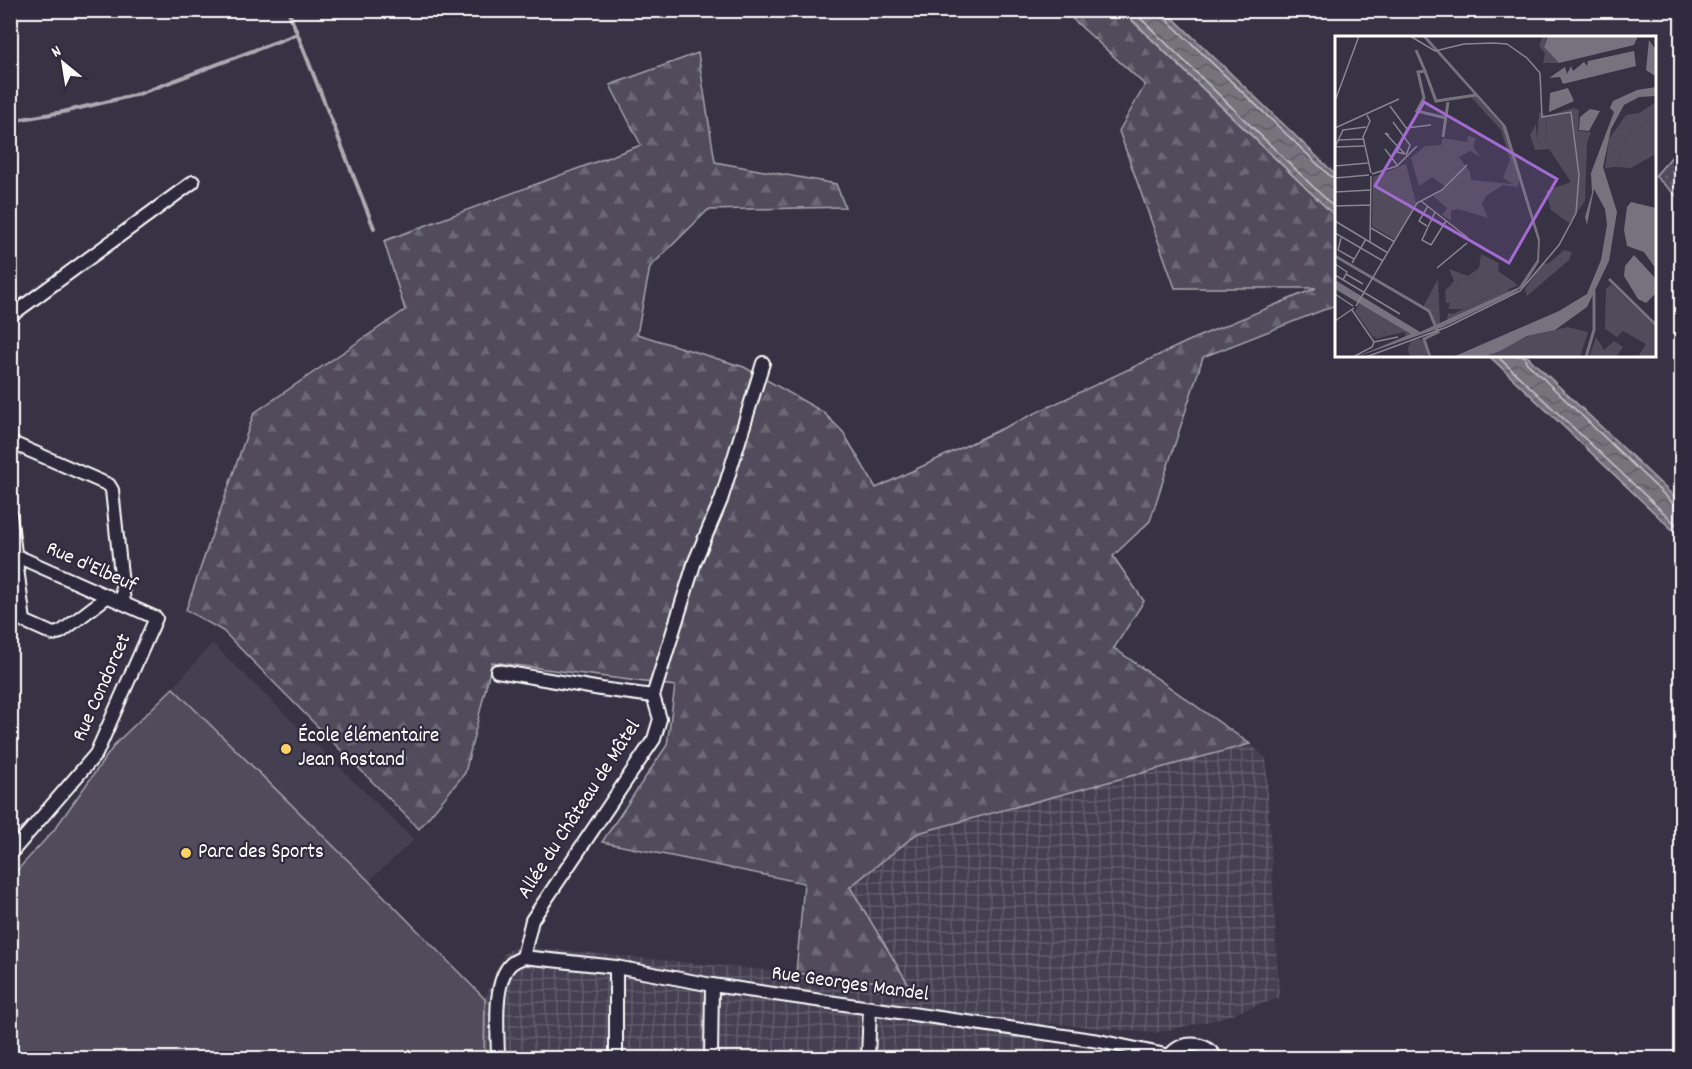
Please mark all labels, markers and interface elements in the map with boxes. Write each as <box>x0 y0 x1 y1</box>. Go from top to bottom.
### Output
north arrow <box>33 33 93 93</box>
inset map <box>1335 36 1656 357</box>
text: N <box>48 40 66 64</box>
street label: Rue d'Elbeuf <box>41 535 142 602</box>
street label: Rue Condorcet <box>66 629 140 747</box>
street label: Allée du Château de Mâtel <box>511 715 649 905</box>
place label: École élémentaire Jean Rostand <box>298 722 439 776</box>
marker: École élémentaire Jean Rostand <box>279 742 293 756</box>
place label: Parc des Sports <box>198 838 324 868</box>
marker: Parc des Sports <box>179 846 193 860</box>
street label: Rue Georges Mandel <box>770 959 930 1011</box>

